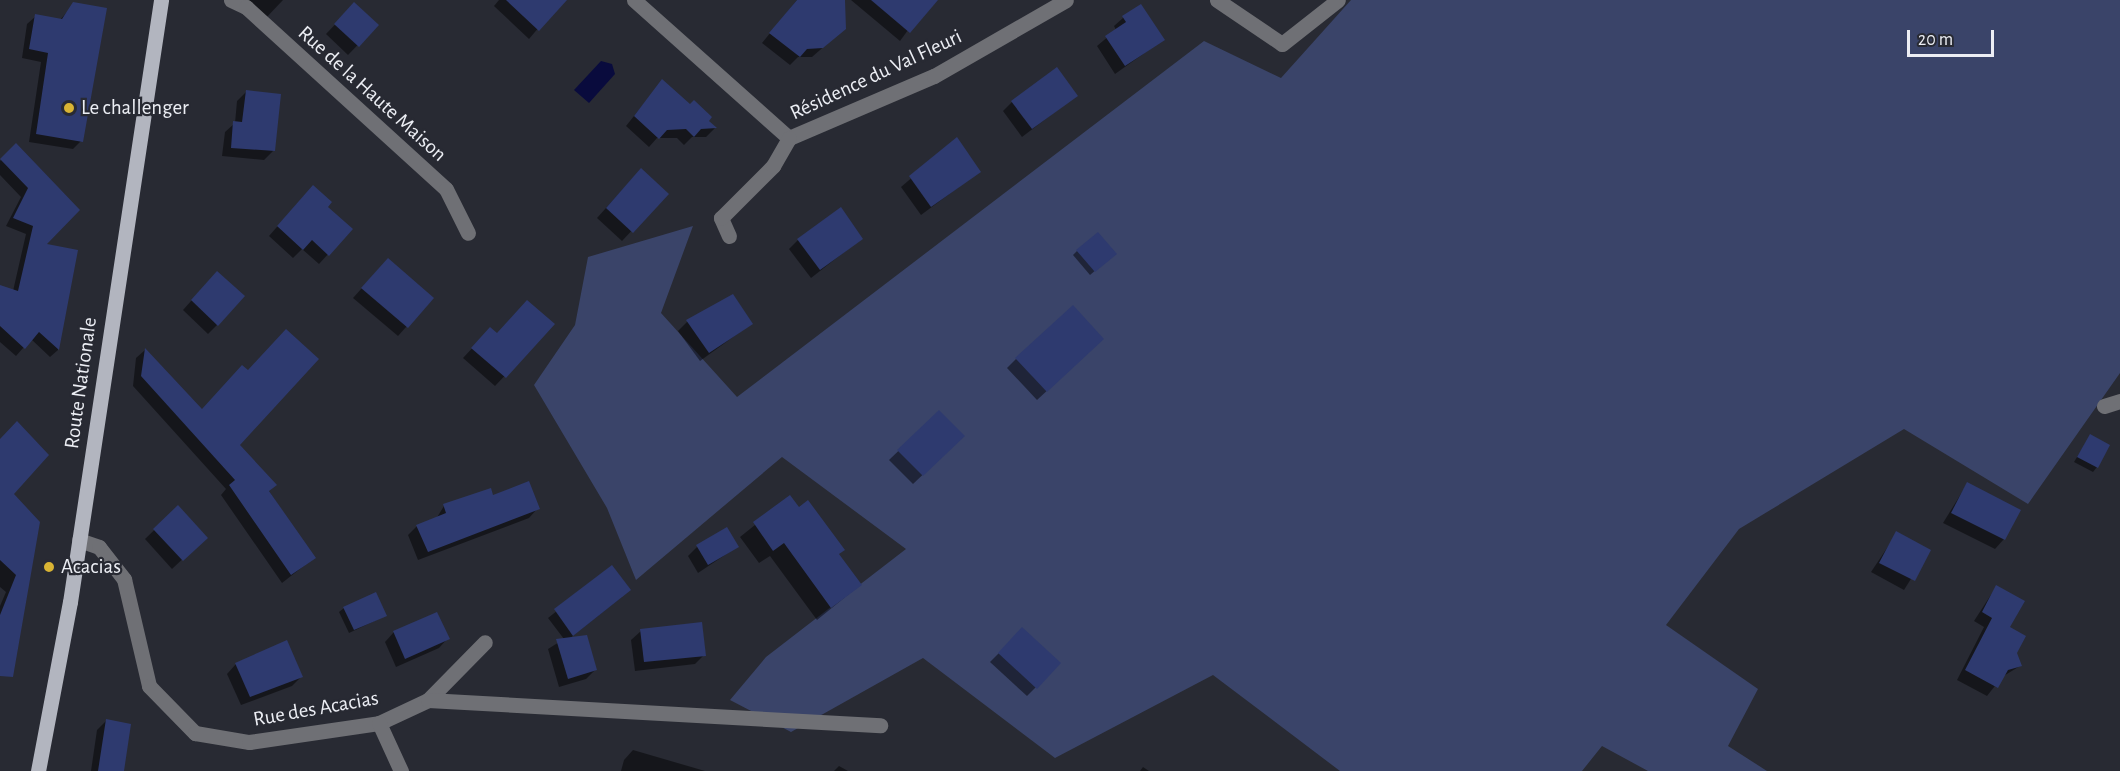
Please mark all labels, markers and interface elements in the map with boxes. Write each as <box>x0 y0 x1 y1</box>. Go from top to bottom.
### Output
scale bar <box>1910 18 1997 56</box>
street label: Rue de la Haute Maison <box>293 21 451 167</box>
street label: Résidence du Val Fleuri <box>786 24 966 126</box>
text: 20 m <box>1918 31 1953 49</box>
place label: Le challenger <box>81 95 189 121</box>
marker: Le challenger <box>62 101 76 115</box>
street label: Route Nationale <box>59 316 103 450</box>
place label: Acacias <box>61 554 121 580</box>
marker: Acacias <box>42 560 56 574</box>
street label: Rue des Acacias <box>251 686 381 732</box>

